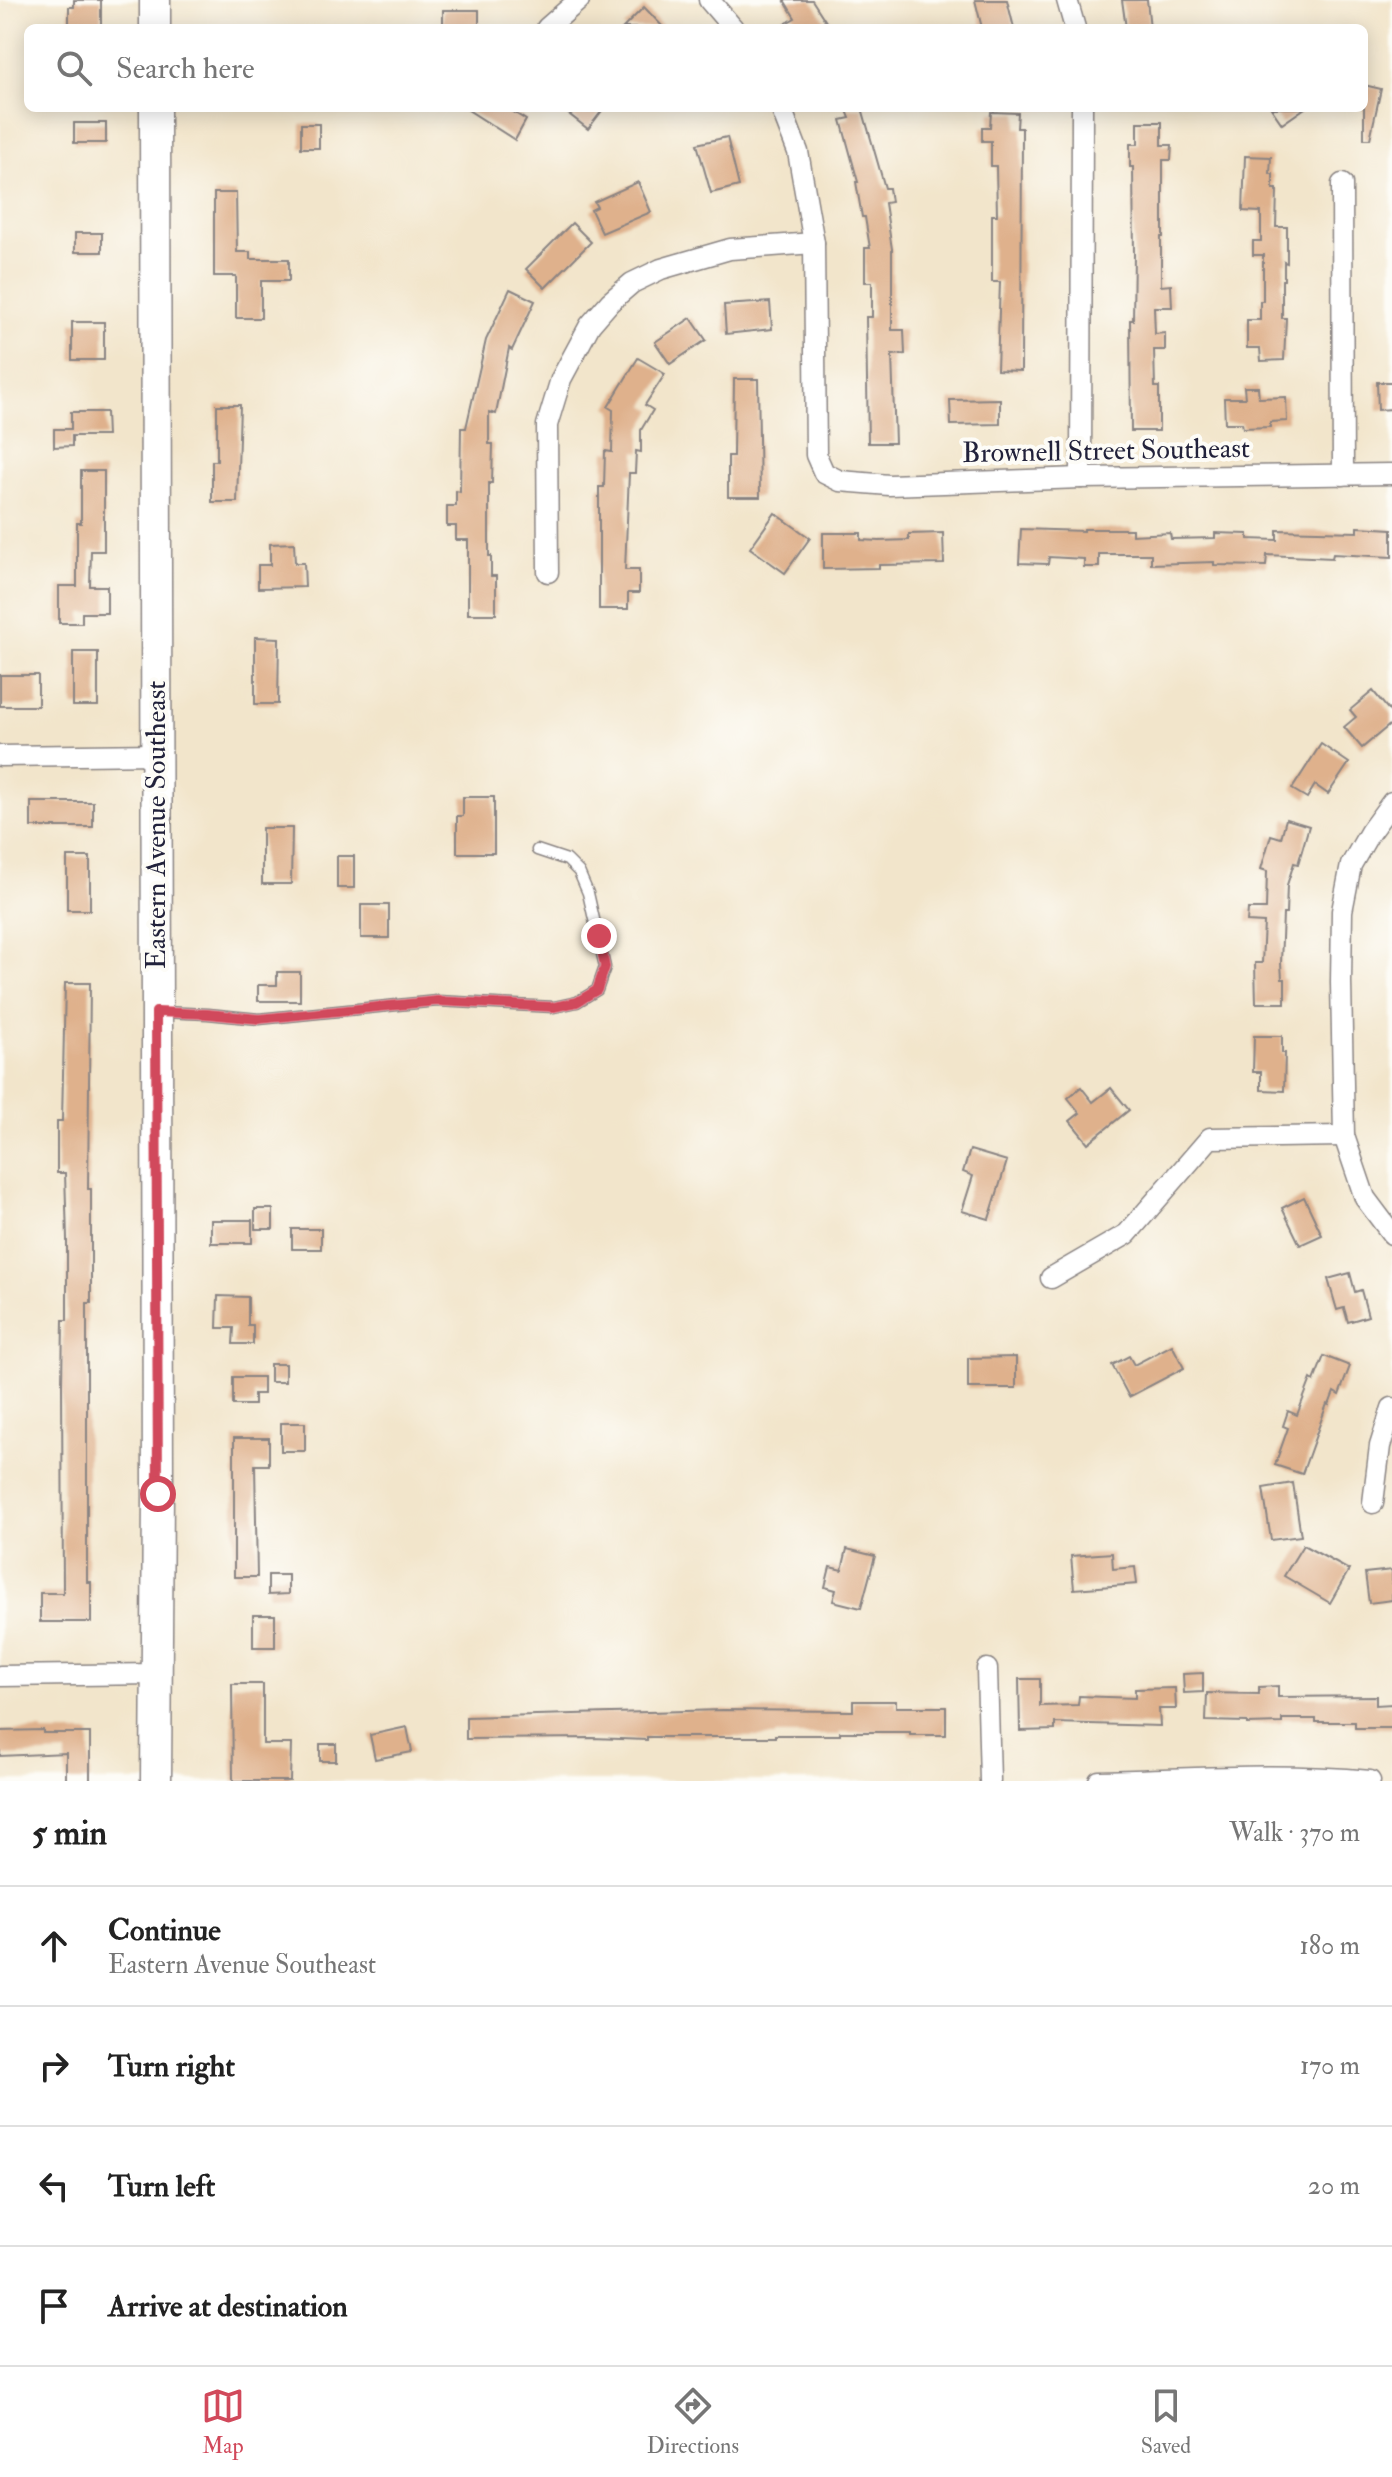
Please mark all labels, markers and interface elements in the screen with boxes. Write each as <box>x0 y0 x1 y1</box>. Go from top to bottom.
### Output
search box <box>24 24 1368 112</box>
icon: search <box>52 46 96 90</box>
text: Search here <box>116 50 255 87</box>
street label: Brownell Street Southeast <box>962 431 1250 471</box>
street label: Eastern Avenue Southeast <box>139 681 174 969</box>
route end <box>581 918 617 954</box>
route start <box>140 1476 176 1512</box>
text: 5 min <box>32 1812 107 1855</box>
text: Walk · 370 m <box>1229 1817 1360 1849</box>
text: Continue <box>108 1912 221 1949</box>
icon: ahead <box>32 1924 76 1968</box>
text: 180 m <box>1300 1930 1360 1962</box>
text: Eastern Avenue Southeast <box>108 1949 376 1981</box>
icon: right <box>32 2044 76 2088</box>
text: Turn right <box>108 2048 235 2085</box>
text: 170 m <box>1300 2050 1360 2082</box>
icon: left <box>32 2164 76 2208</box>
text: Turn left <box>108 2168 215 2205</box>
text: 20 m <box>1308 2170 1360 2202</box>
icon: arrive <box>32 2284 76 2328</box>
text: Arrive at destination <box>108 2288 348 2325</box>
tab: Map <box>201 2384 245 2460</box>
tab: Directions <box>647 2384 739 2460</box>
tab: Saved <box>1141 2384 1191 2460</box>

